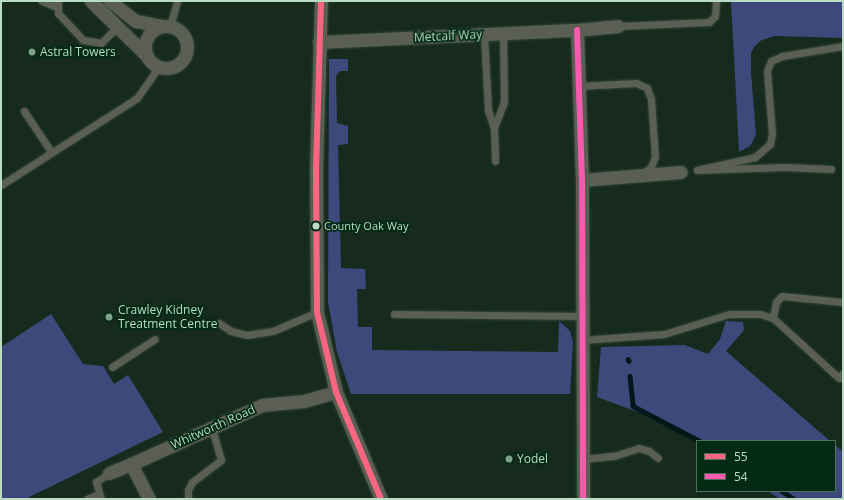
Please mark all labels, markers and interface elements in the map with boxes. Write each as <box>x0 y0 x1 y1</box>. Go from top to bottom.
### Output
street label: Metcalf Way <box>414 27 482 45</box>
place label: Astral Towers <box>40 45 116 59</box>
marker: Astral Towers <box>27 47 37 57</box>
place label: County Oak Way <box>324 219 408 233</box>
marker: County Oak Way <box>311 221 321 231</box>
place label: Crawley Kidney Treatment Centre <box>118 303 217 331</box>
marker: Crawley Kidney Treatment Centre <box>103 311 115 323</box>
street label: Whitworth Road <box>169 402 257 452</box>
legend <box>696 440 836 492</box>
text: 55 <box>734 448 748 465</box>
place label: Yodel <box>517 452 548 466</box>
marker: Yodel <box>504 454 514 464</box>
text: 54 <box>734 468 748 485</box>

